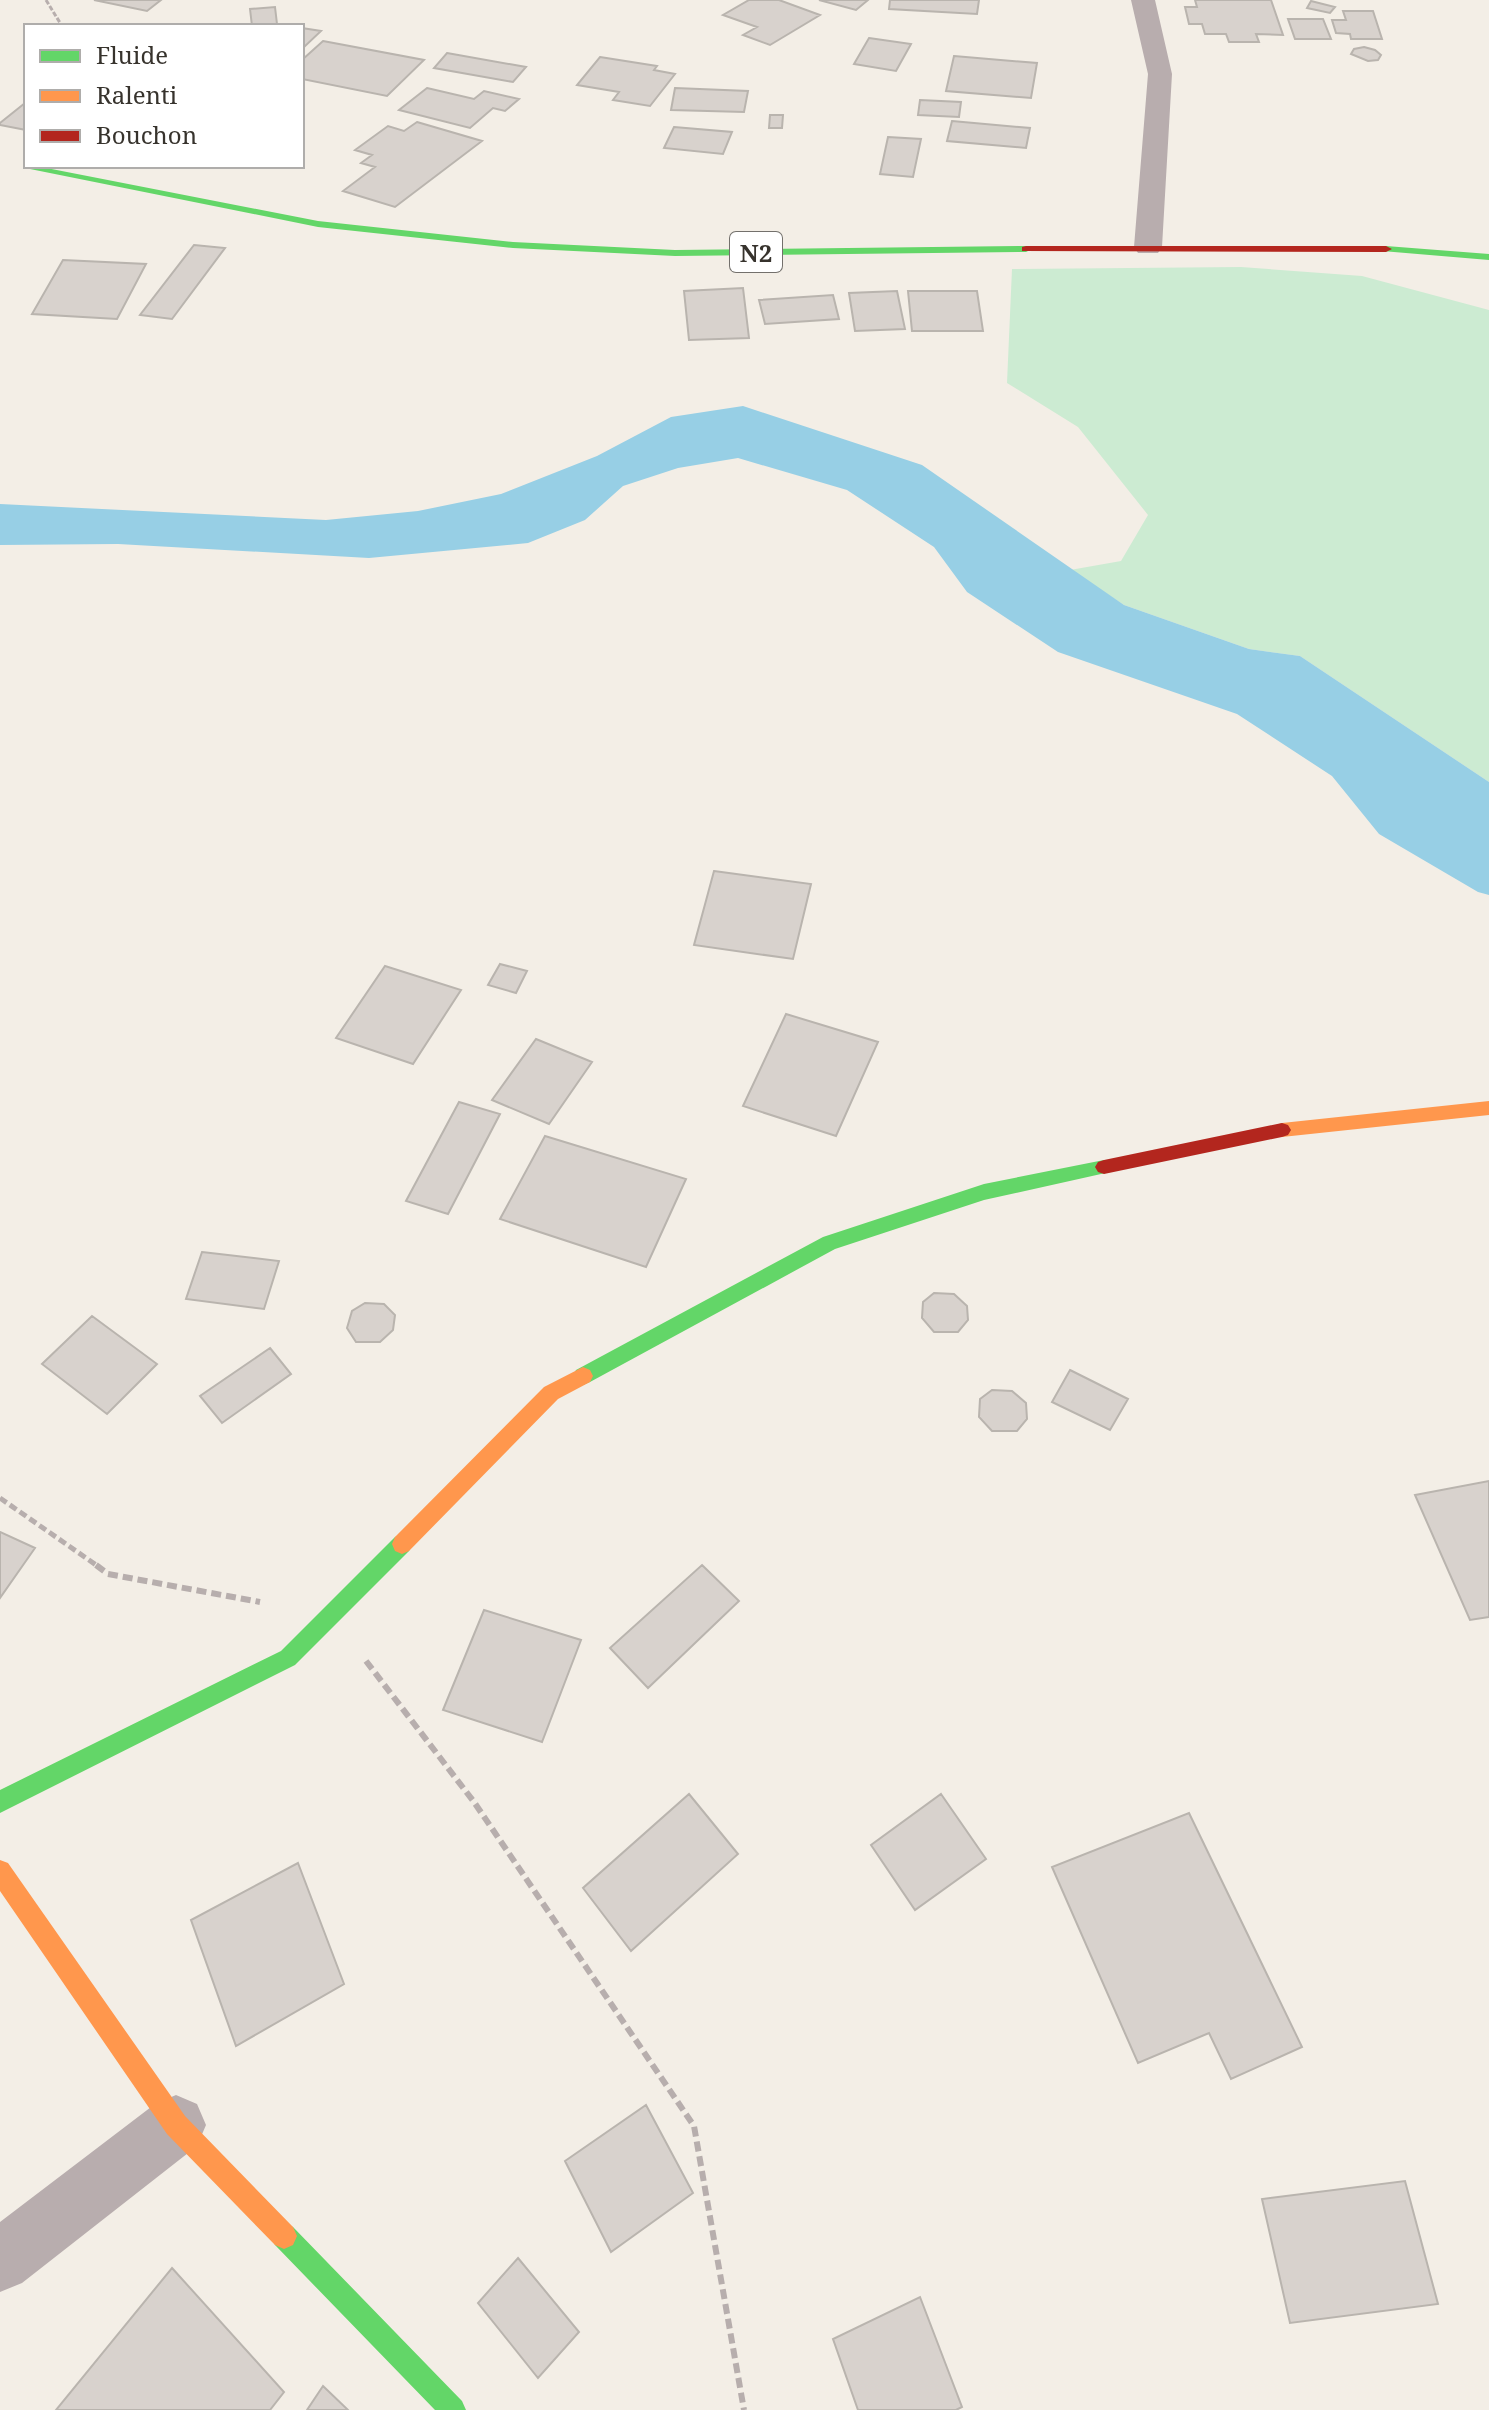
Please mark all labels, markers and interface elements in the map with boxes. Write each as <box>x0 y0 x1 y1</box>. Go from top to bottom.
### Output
legend <box>24 24 304 168</box>
text: Fluide <box>96 38 168 71</box>
text: Ralenti <box>96 78 177 111</box>
text: Bouchon <box>96 118 197 151</box>
road number: N2 <box>730 232 782 272</box>

